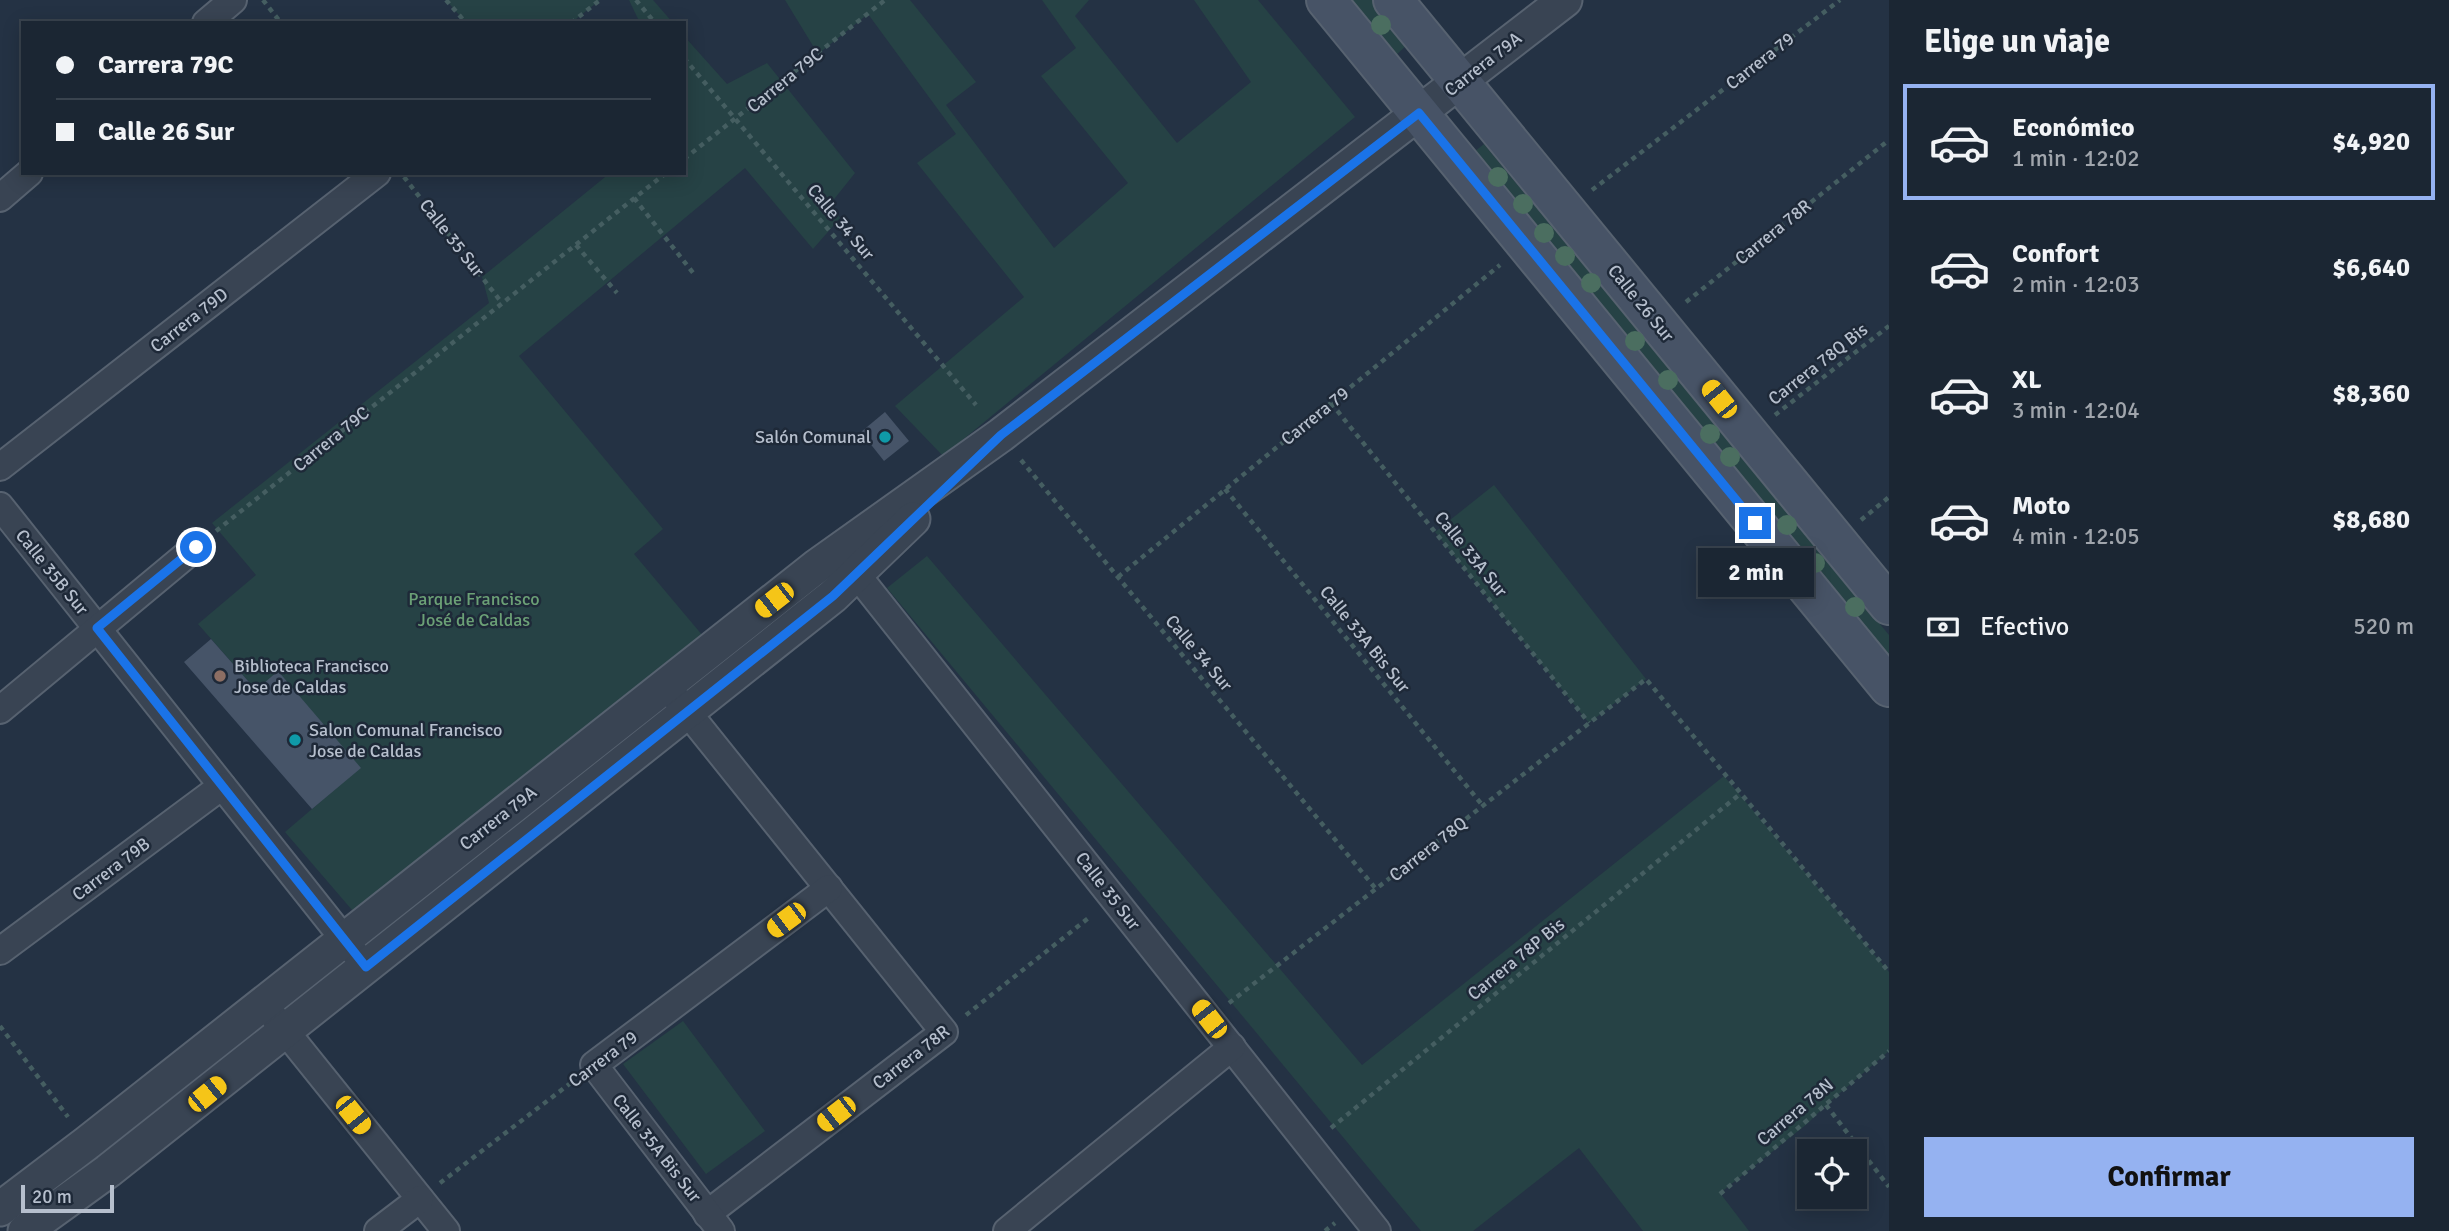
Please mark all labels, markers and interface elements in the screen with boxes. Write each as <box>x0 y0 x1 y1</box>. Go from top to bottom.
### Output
text: Elige un viaje <box>1924 22 2110 61</box>
street label: Carrera 79A <box>1440 27 1526 101</box>
street label: Carrera 79 <box>1721 27 1799 95</box>
street label: Carrera 79C <box>742 43 828 117</box>
text: Carrera 79C <box>98 49 233 81</box>
icon: car <box>1928 111 1991 174</box>
text: Económico <box>2012 112 2135 144</box>
text: Calle 26 Sur <box>98 116 234 148</box>
text: $4,920 <box>2332 126 2410 158</box>
text: 1 min · 12:02 <box>2012 144 2140 173</box>
street label: Calle 34 Sur <box>803 179 880 265</box>
street label: Calle 35 Sur <box>415 195 489 282</box>
street label: Carrera 78R <box>1730 195 1816 269</box>
icon: car <box>1928 237 1991 300</box>
text: Confort <box>2012 238 2099 270</box>
text: $6,640 <box>2332 252 2410 284</box>
street label: Calle 26 Sur <box>1603 260 1679 346</box>
text: 2 min · 12:03 <box>2012 270 2140 299</box>
street label: Carrera 79D <box>146 283 232 357</box>
street label: Carrera 78Q Bis <box>1764 318 1872 410</box>
icon: car <box>1928 363 1991 426</box>
text: XL <box>2012 364 2042 396</box>
car <box>1698 376 1741 422</box>
text: $8,360 <box>2332 378 2410 410</box>
street label: Carrera 79 <box>1277 382 1353 450</box>
text: 3 min · 12:04 <box>2012 396 2140 425</box>
street label: Carrera 79C <box>288 402 374 476</box>
place label: Salón Comunal <box>755 426 871 448</box>
marker: Salón Comunal <box>877 429 893 445</box>
icon: car <box>1928 489 1991 552</box>
text: Moto <box>2012 490 2070 522</box>
text: $8,680 <box>2332 504 2410 536</box>
street label: Calle 33A Sur <box>1430 507 1512 602</box>
route end <box>1739 507 1771 539</box>
text: 4 min · 12:05 <box>2012 522 2140 551</box>
street label: Calle 35B Sur <box>11 525 93 620</box>
route start <box>180 531 212 563</box>
callout: 2 min <box>1697 548 1813 596</box>
text: 2 min <box>1728 558 1784 587</box>
car <box>751 579 798 621</box>
street label: Calle 33A Bis Sur <box>1315 581 1415 697</box>
park label: Parque Francisco José de Caldas <box>408 588 540 631</box>
icon: cash <box>1924 608 1962 646</box>
street label: Calle 34 Sur <box>1161 610 1238 696</box>
text: Efectivo <box>1980 611 2069 643</box>
text: 520 m <box>2353 612 2414 641</box>
place label: Biblioteca Francisco Jose de Caldas <box>234 655 389 698</box>
marker: Biblioteca Francisco Jose de Caldas <box>212 668 228 684</box>
place label: Salon Comunal Francisco Jose de Caldas <box>309 719 502 762</box>
marker: Salon Comunal Francisco Jose de Caldas <box>287 732 303 748</box>
street label: Carrera 79A <box>455 781 541 855</box>
street label: Carrera 78Q <box>1385 812 1471 886</box>
street label: Carrera 79B <box>68 833 154 905</box>
street label: Calle 35 Sur <box>1071 848 1145 935</box>
car <box>763 899 810 941</box>
street label: Carrera 78P Bis <box>1463 913 1569 1005</box>
car <box>1188 996 1231 1042</box>
street label: Carrera 78R <box>868 1020 954 1094</box>
street label: Carrera 79 <box>564 1026 642 1092</box>
car <box>185 1073 230 1115</box>
street label: Carrera 78N <box>1752 1074 1838 1150</box>
street label: Calle 35A Bis Sur <box>608 1089 706 1207</box>
car <box>332 1092 375 1138</box>
car <box>813 1093 860 1135</box>
button: Confirmar <box>1924 1137 2414 1217</box>
map controls <box>1797 1139 1867 1209</box>
button: locate <box>1797 1139 1867 1209</box>
scale bar <box>21 1182 114 1214</box>
text: 20 m <box>32 1185 72 1209</box>

